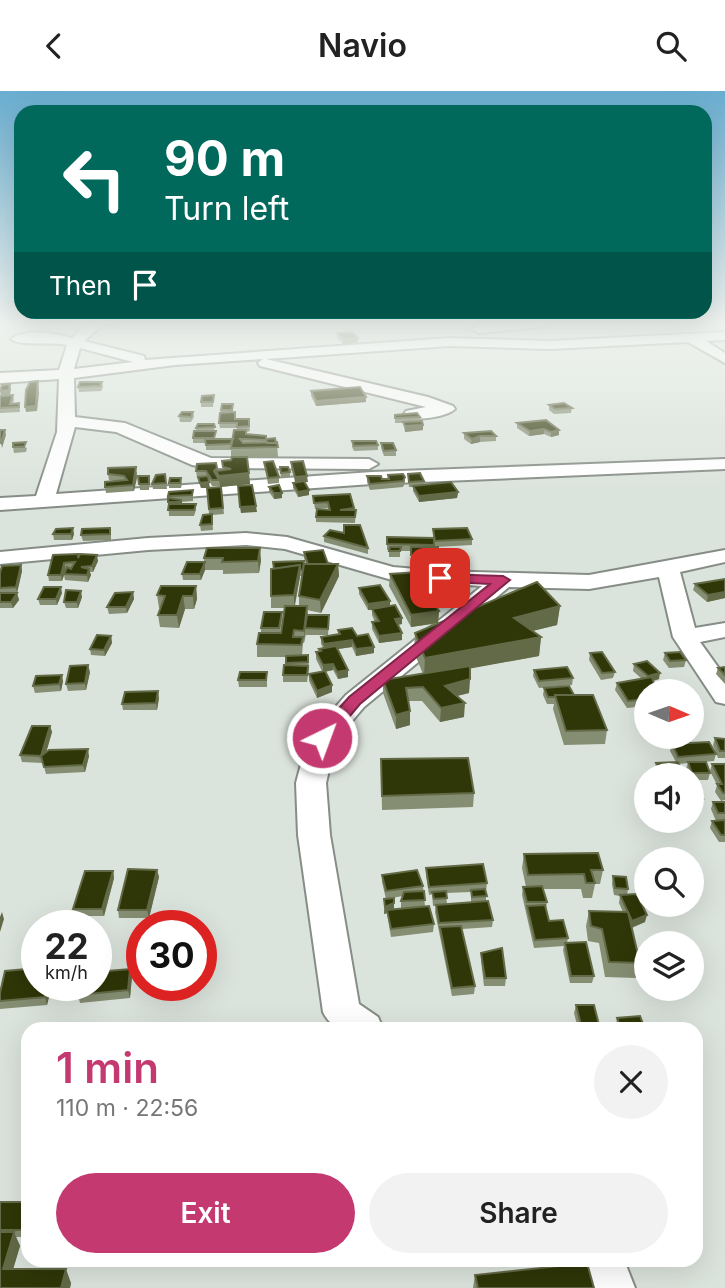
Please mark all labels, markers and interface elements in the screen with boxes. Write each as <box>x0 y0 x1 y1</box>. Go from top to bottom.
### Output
text: Navio <box>318 26 407 65</box>
icon: back <box>35 27 73 65</box>
icon: search <box>652 27 690 65</box>
text: 90 m <box>164 129 285 188</box>
icon: left <box>49 133 140 224</box>
text: Turn left <box>164 189 289 228</box>
icon: arrive <box>126 266 164 304</box>
text: Then <box>49 270 112 301</box>
pin <box>410 548 470 608</box>
icon: arrive <box>421 559 459 597</box>
north arrow <box>634 679 704 749</box>
map controls <box>634 679 704 1001</box>
position arrow <box>285 701 359 775</box>
button: sound <box>634 763 704 833</box>
button: search <box>634 847 704 917</box>
speed limit sign: 30 <box>126 910 217 1001</box>
text: 22 <box>44 925 89 967</box>
button: layers <box>634 931 704 1001</box>
text: km/h <box>45 962 88 983</box>
text: 1 min <box>56 1042 159 1093</box>
button: close <box>594 1045 668 1119</box>
text: 110 m · 22:56 <box>56 1094 198 1122</box>
button: Exit <box>56 1173 355 1253</box>
button: Share <box>369 1173 668 1253</box>

